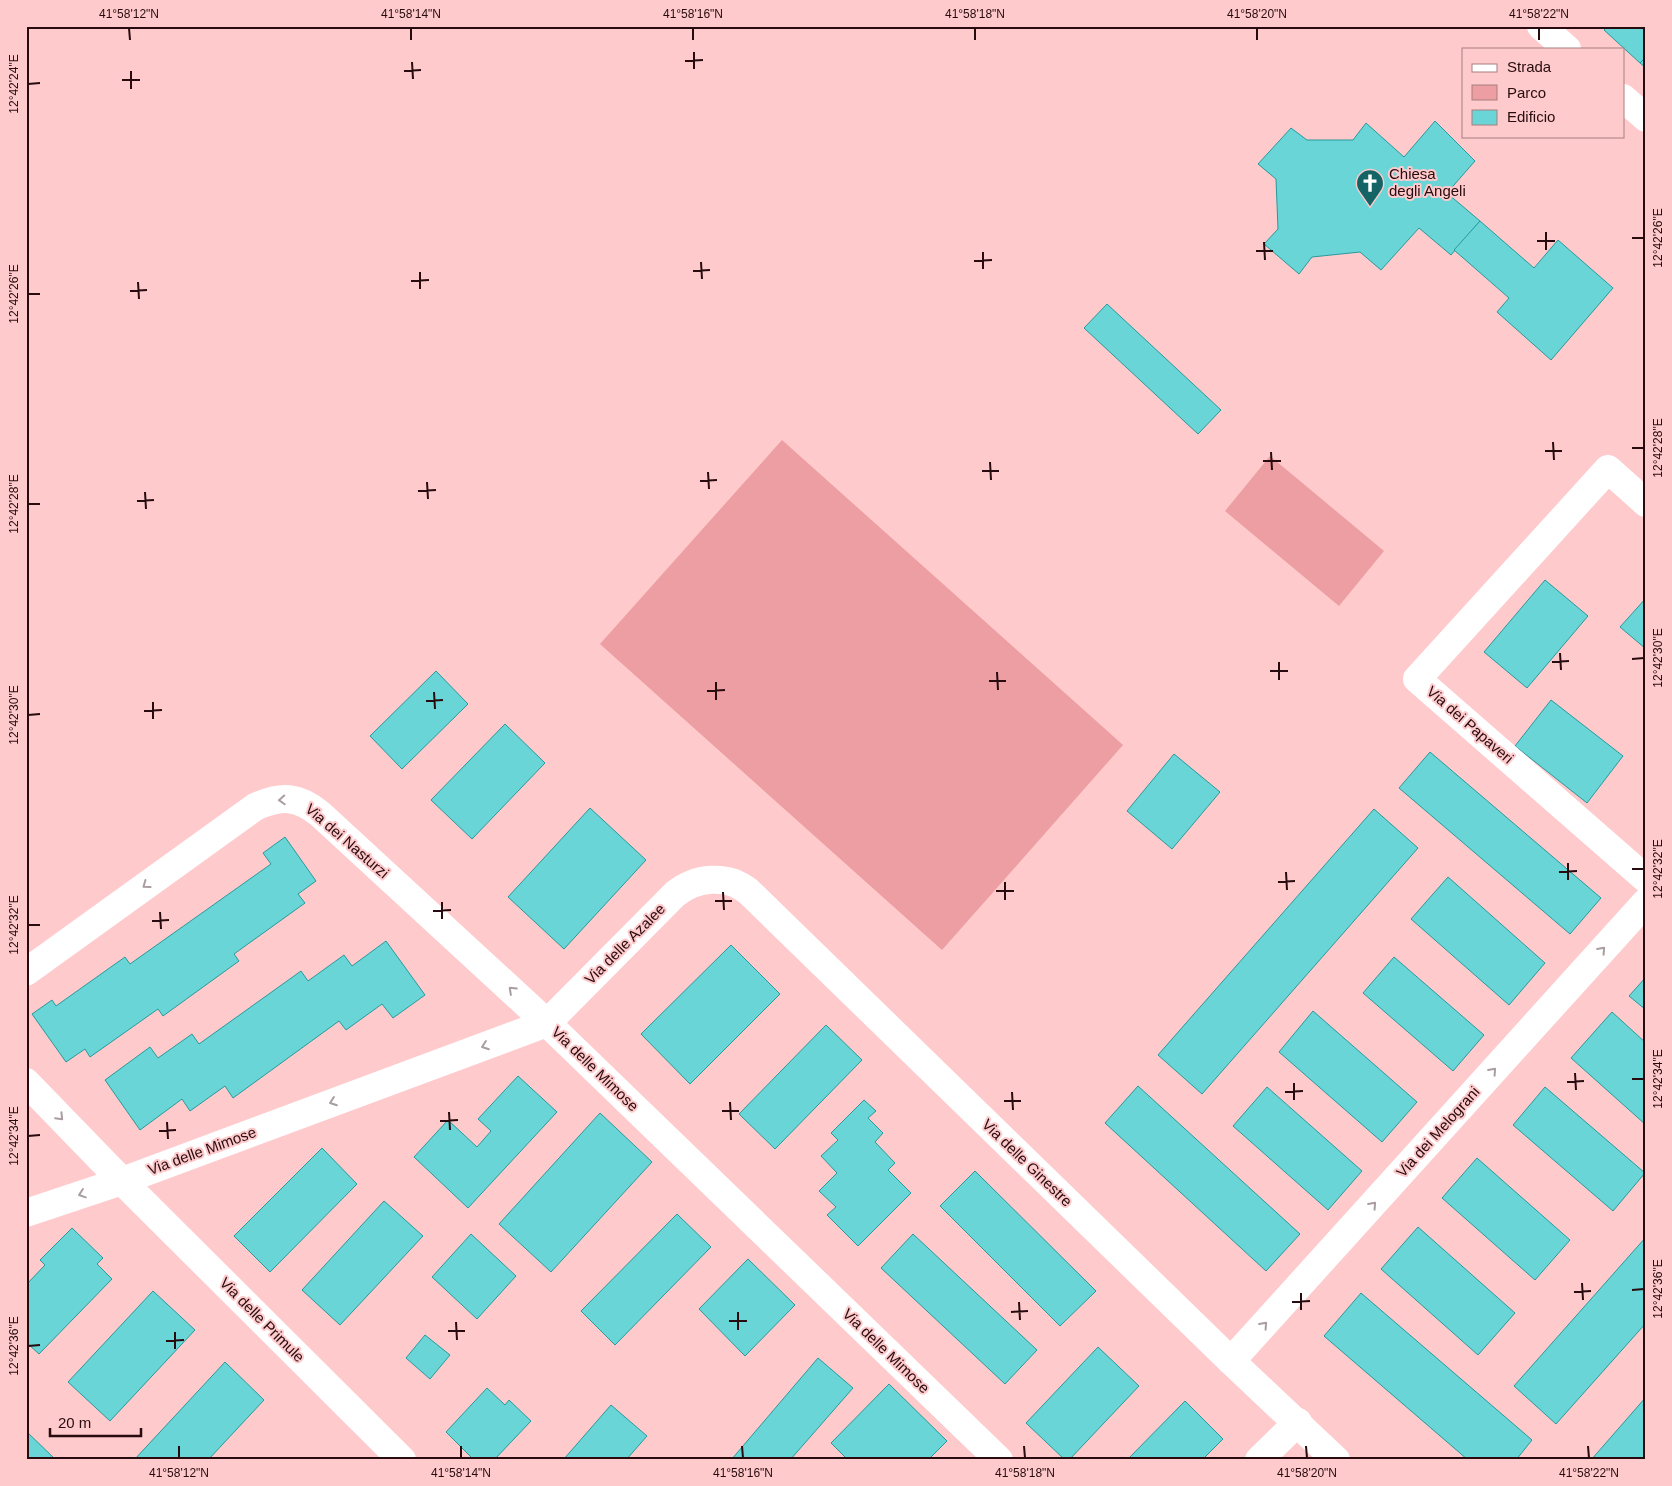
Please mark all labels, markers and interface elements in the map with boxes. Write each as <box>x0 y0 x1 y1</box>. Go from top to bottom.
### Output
text: 41°58'12"N <box>99 7 159 21</box>
text: 41°58'14"N <box>381 7 441 21</box>
text: 41°58'16"N <box>663 7 723 21</box>
text: 41°58'18"N <box>945 7 1005 21</box>
text: 41°58'20"N <box>1227 7 1287 21</box>
text: 41°58'22"N <box>1509 7 1569 21</box>
legend <box>1462 48 1624 138</box>
text: 12°42'24"E <box>7 54 21 114</box>
text: Strada <box>1507 58 1552 75</box>
text: Parco <box>1507 84 1546 101</box>
text: Edificio <box>1507 108 1555 125</box>
place label: Chiesa degli Angeli <box>1389 165 1466 199</box>
church icon: Chiesa degli Angeli <box>1355 168 1385 207</box>
text: 12°42'26"E <box>1651 208 1665 268</box>
text: 12°42'26"E <box>7 264 21 324</box>
text: 12°42'28"E <box>1651 418 1665 478</box>
text: 12°42'28"E <box>7 474 21 534</box>
text: 12°42'30"E <box>1651 628 1665 688</box>
street label: Via dei Papaveri <box>1424 682 1517 767</box>
text: 12°42'30"E <box>7 685 21 745</box>
one-way arrow <box>277 794 285 805</box>
street label: Via dei Nasturzi <box>302 800 392 881</box>
text: 12°42'32"E <box>1651 839 1665 899</box>
one-way arrow <box>142 879 152 888</box>
text: 12°42'32"E <box>7 895 21 955</box>
street label: Via delle Azalee <box>581 900 668 987</box>
one-way arrow <box>1596 947 1605 956</box>
one-way arrow <box>508 986 517 995</box>
street label: Via delle Mimose <box>548 1023 642 1114</box>
one-way arrow <box>482 1040 490 1050</box>
text: 12°42'34"E <box>1651 1049 1665 1109</box>
one-way arrow <box>1487 1068 1496 1077</box>
street label: Via dei Melograni <box>1393 1083 1483 1180</box>
one-way arrow <box>329 1096 338 1106</box>
text: 12°42'34"E <box>7 1106 21 1166</box>
one-way arrow <box>54 1111 63 1120</box>
street label: Via delle Ginestre <box>979 1115 1076 1210</box>
street label: Via delle Mimose <box>145 1123 258 1178</box>
one-way arrow <box>78 1188 87 1198</box>
one-way arrow <box>1367 1201 1376 1210</box>
text: 12°42'36"E <box>1651 1259 1665 1319</box>
street label: Via delle Primule <box>217 1274 308 1365</box>
street label: Via delle Mimose <box>839 1305 933 1396</box>
text: 12°42'36"E <box>7 1316 21 1376</box>
one-way arrow <box>1258 1322 1267 1331</box>
scale bar <box>50 1406 141 1438</box>
text: 20 m <box>58 1414 91 1431</box>
text: 41°58'12"N <box>149 1466 209 1480</box>
text: 41°58'14"N <box>431 1466 491 1480</box>
text: 41°58'16"N <box>713 1466 773 1480</box>
text: 41°58'18"N <box>995 1466 1055 1480</box>
text: 41°58'20"N <box>1277 1466 1337 1480</box>
text: 41°58'22"N <box>1559 1466 1619 1480</box>

